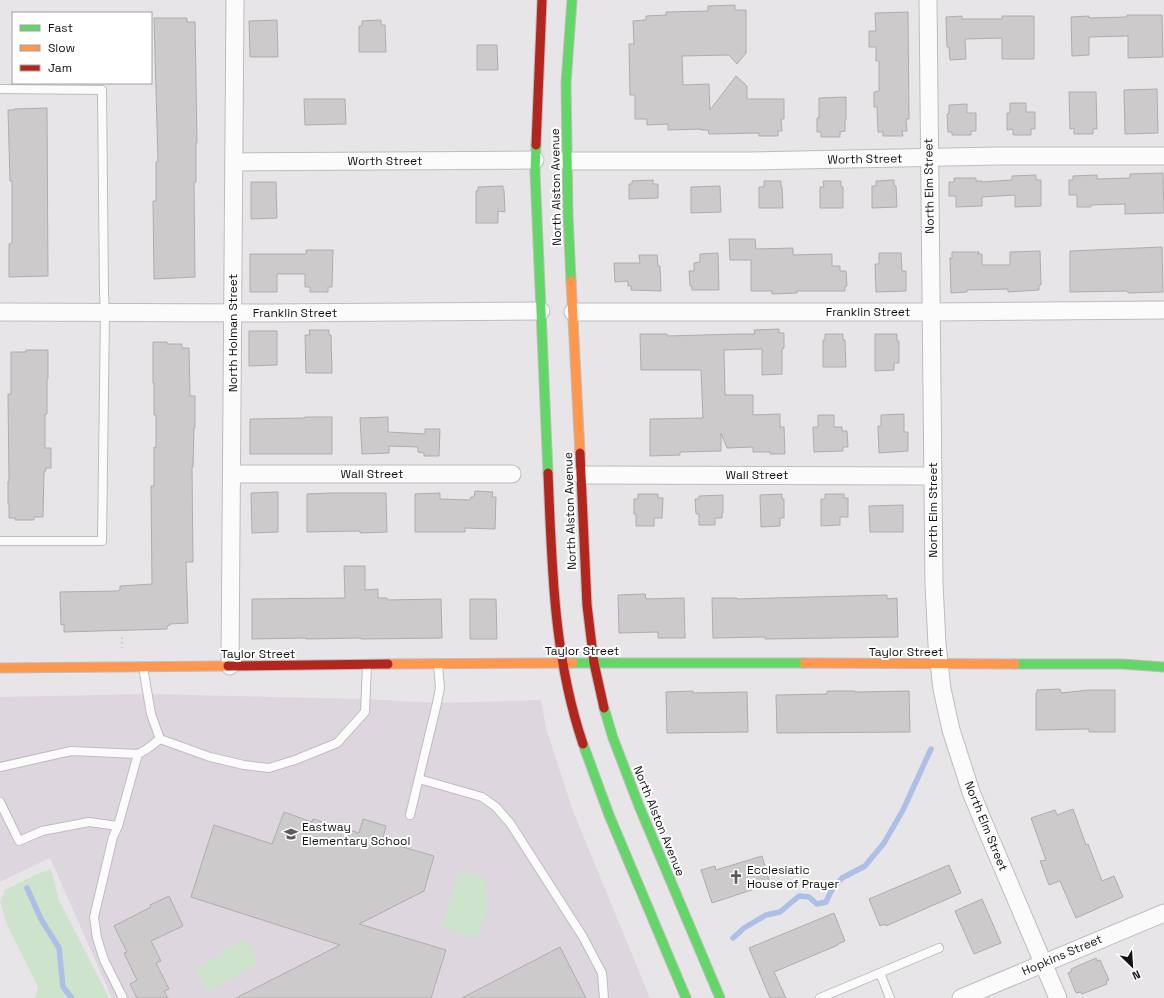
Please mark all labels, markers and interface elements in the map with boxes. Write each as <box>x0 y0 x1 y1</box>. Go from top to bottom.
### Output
legend <box>12 12 152 84</box>
text: Fast <box>48 20 73 36</box>
text: Slow <box>48 40 75 56</box>
text: Jam <box>48 60 72 76</box>
street label: North Alston Avenue <box>547 128 565 246</box>
street label: North Elm Street <box>920 138 938 234</box>
street label: Worth Street <box>827 150 903 168</box>
street label: Worth Street <box>348 153 422 169</box>
street label: North Holman Street <box>225 274 241 392</box>
street label: Franklin Street <box>826 304 910 320</box>
street label: Franklin Street <box>253 305 337 321</box>
street label: North Alston Avenue <box>560 452 580 570</box>
street label: North Elm Street <box>925 462 941 558</box>
street label: Wall Street <box>341 466 403 482</box>
street label: Wall Street <box>726 467 788 483</box>
street label: Taylor Street <box>545 643 619 659</box>
street label: Taylor Street <box>869 644 943 660</box>
street label: Taylor Street <box>221 646 295 662</box>
street label: North Alston Avenue <box>630 763 688 879</box>
street label: North Elm Street <box>961 779 1011 873</box>
place label: Eastway Elementary School <box>302 819 410 849</box>
school or university icon: Eastway Elementary School <box>283 826 299 842</box>
place label: Ecclesiatic House of Prayer <box>747 862 839 892</box>
church icon: Ecclesiatic House of Prayer <box>728 869 744 885</box>
street label: Hopkins Street <box>1019 931 1105 979</box>
north arrow <box>1112 946 1152 986</box>
text: N <box>1130 967 1143 983</box>

